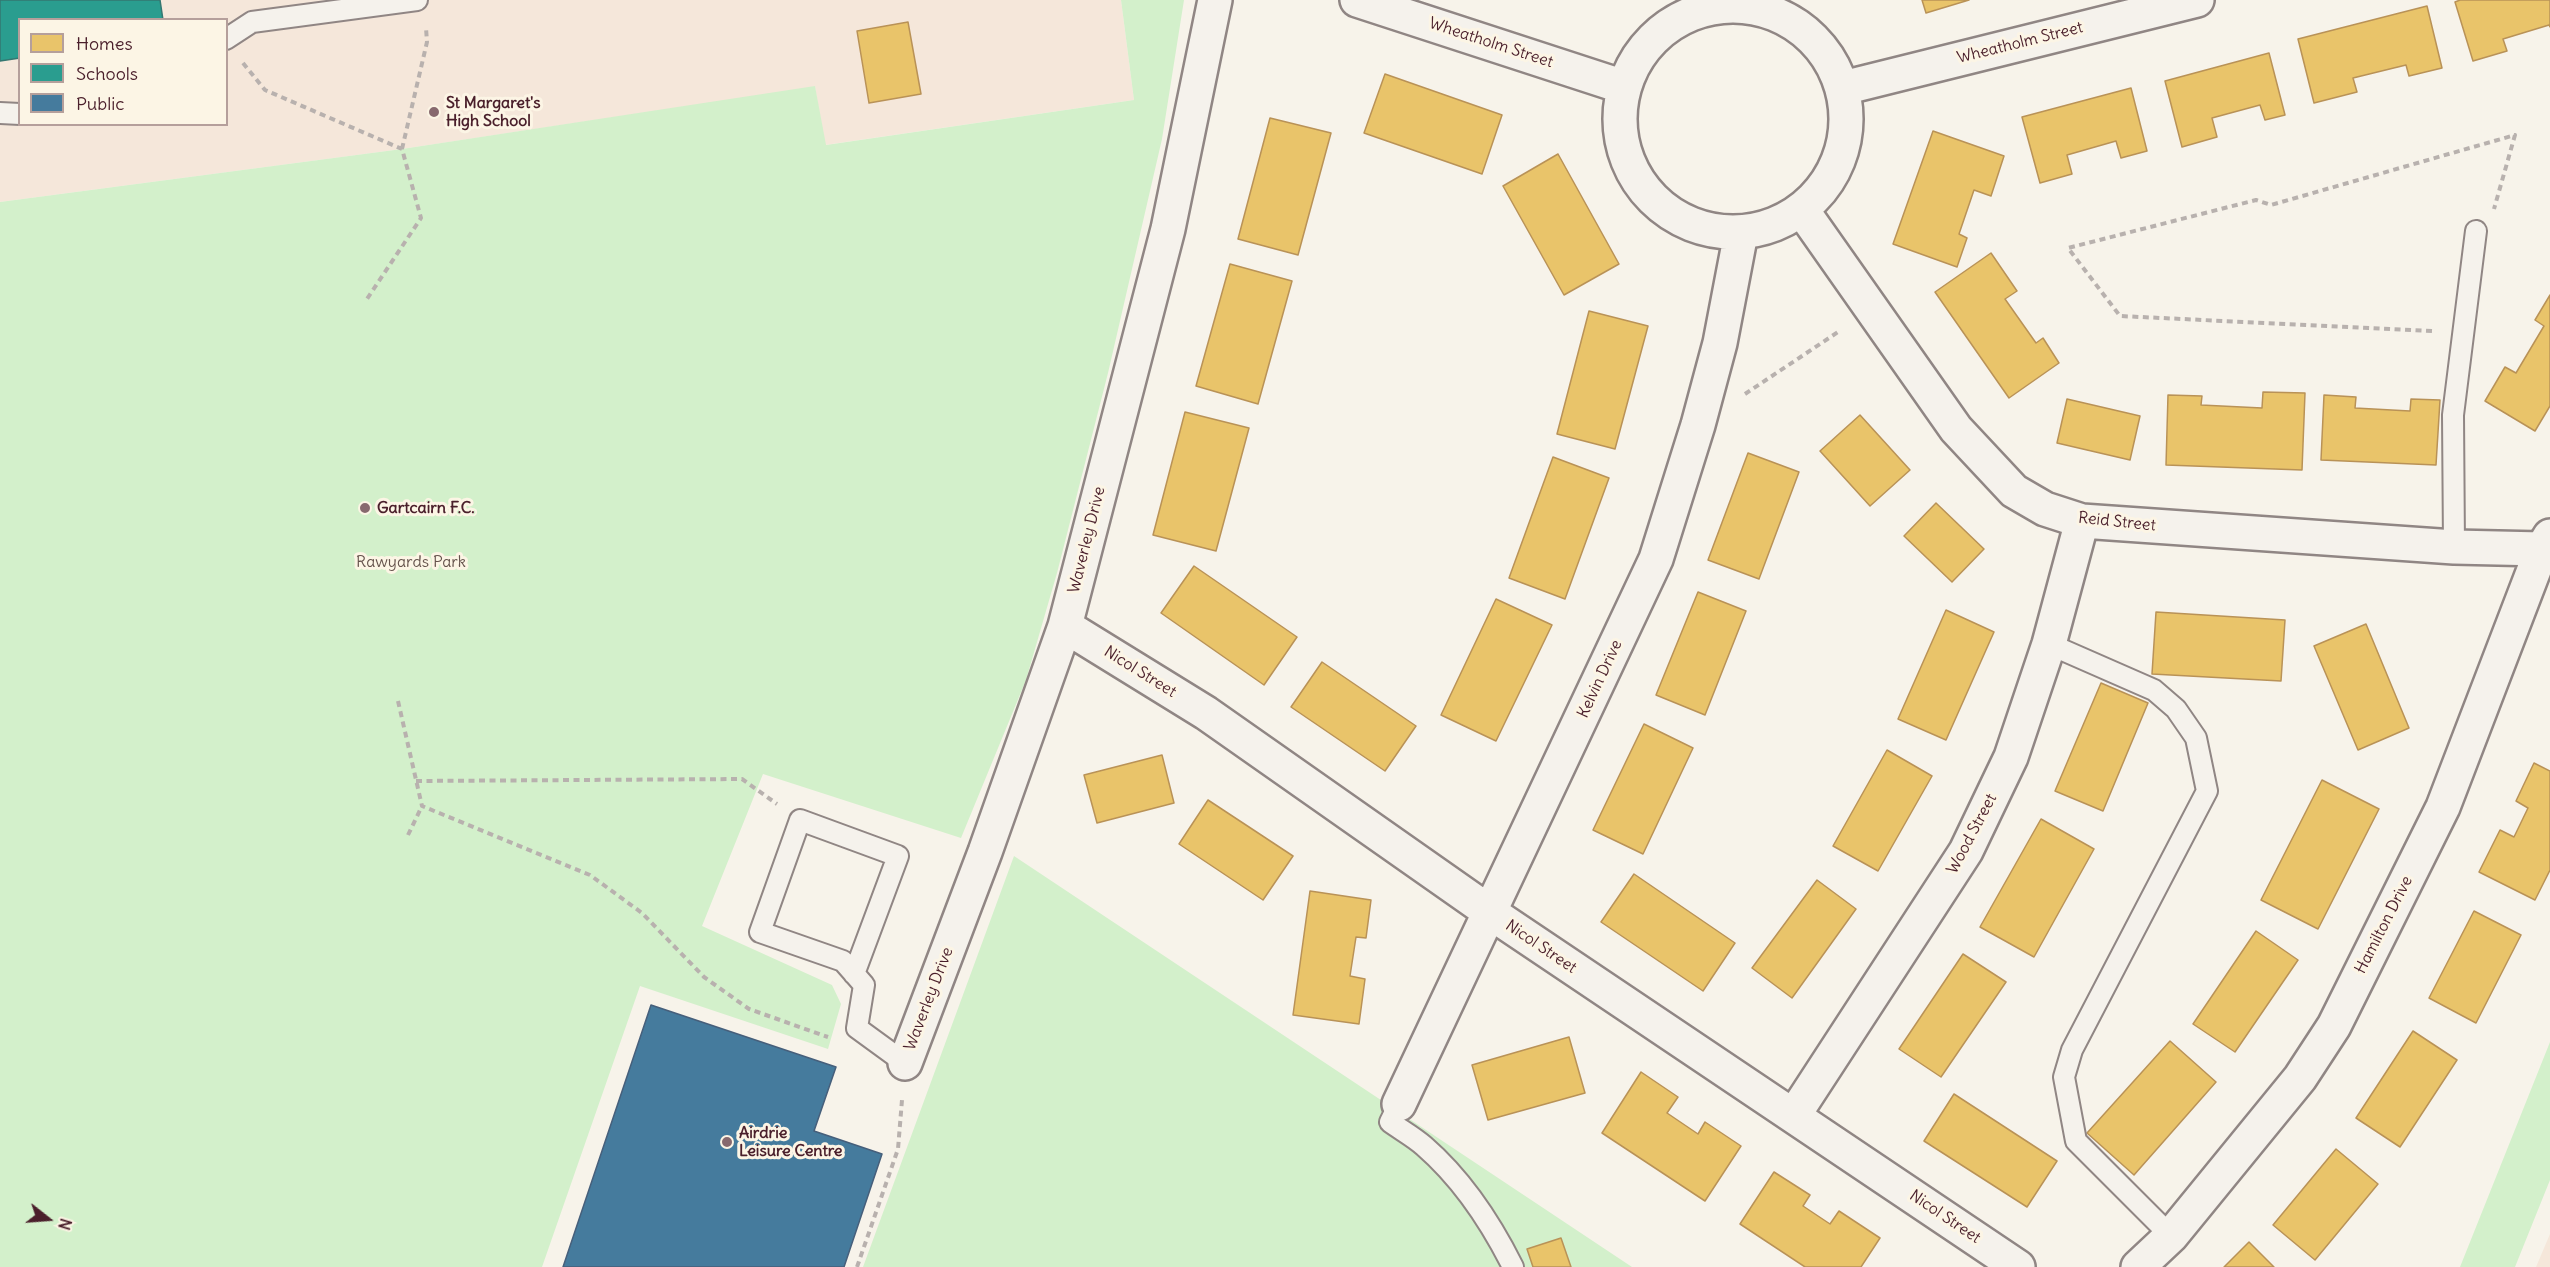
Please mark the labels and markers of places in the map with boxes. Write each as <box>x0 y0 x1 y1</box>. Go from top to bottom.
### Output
place label: St Margaret's High School <box>446 93 541 131</box>
marker: St Margaret's High School <box>427 105 441 119</box>
place label: Gartcairn F.C. <box>377 498 475 518</box>
marker: Gartcairn F.C. <box>358 501 372 515</box>
place label: Airdrie Leisure Centre <box>739 1123 842 1161</box>
marker: Airdrie Leisure Centre <box>720 1135 734 1149</box>

